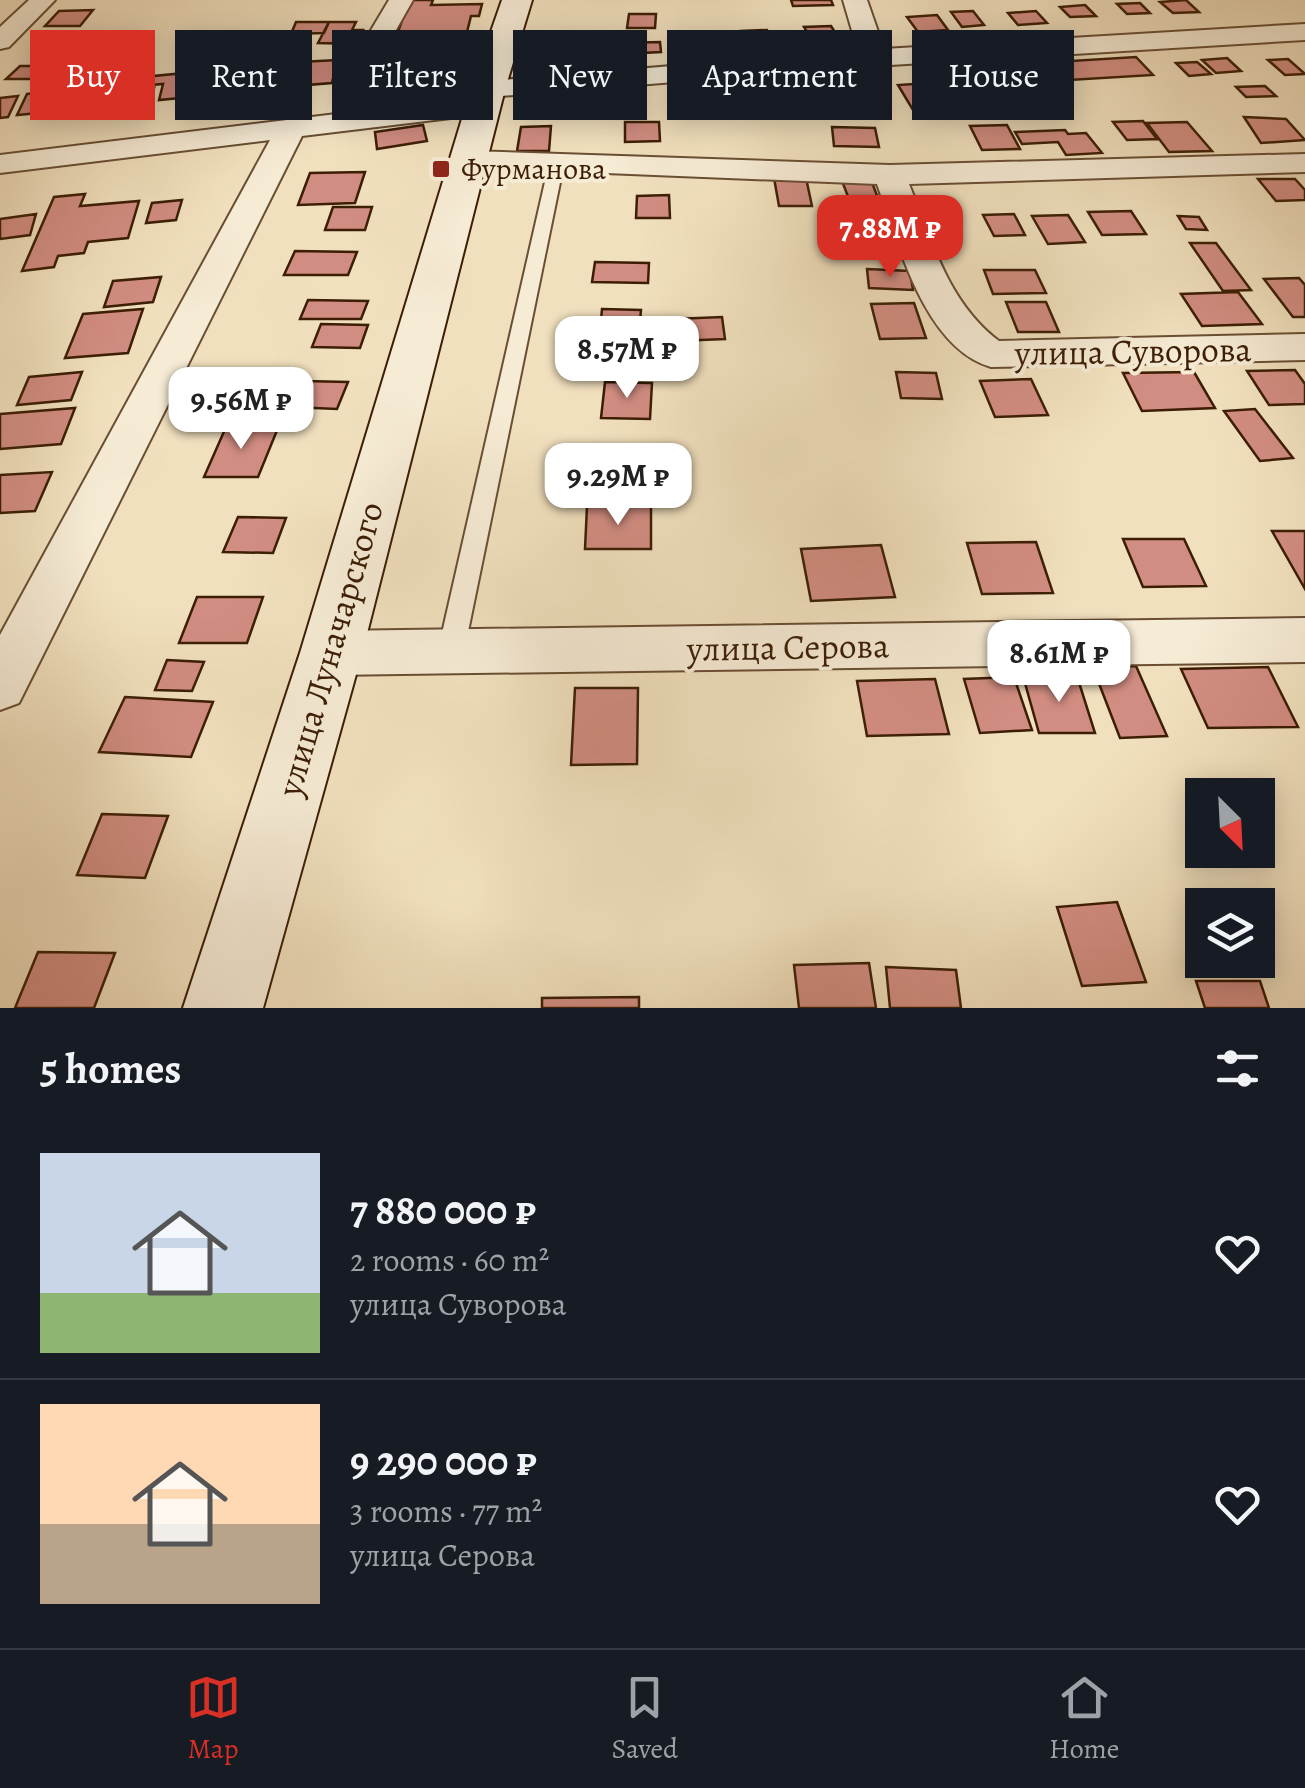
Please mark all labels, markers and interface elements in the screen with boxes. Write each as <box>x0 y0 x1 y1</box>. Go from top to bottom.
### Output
chip: Buy <box>30 30 155 120</box>
chip: Rent <box>175 30 312 120</box>
chip: Filters <box>332 30 493 120</box>
chip: New <box>513 30 647 120</box>
chip: Apartment <box>667 30 892 120</box>
chip: House <box>912 30 1074 120</box>
place label: Фурманова <box>461 149 606 189</box>
marker: Фурманова <box>430 158 452 180</box>
pin: 7.88M ₽ <box>798 195 982 280</box>
text: 7.88M ₽ <box>839 205 941 249</box>
pin: 8.57M ₽ <box>535 316 719 401</box>
street label: улица Суворова <box>1013 325 1252 377</box>
text: 8.57M ₽ <box>577 326 677 370</box>
pin: 9.56M ₽ <box>149 367 333 452</box>
text: 9.56M ₽ <box>191 377 291 421</box>
pin: 9.29M ₽ <box>526 443 710 528</box>
text: 9.29M ₽ <box>567 453 669 497</box>
street label: улица Луначарского <box>265 496 395 803</box>
pin: 8.61M ₽ <box>967 620 1151 705</box>
street label: улица Серова <box>685 621 890 673</box>
text: 8.61M ₽ <box>1009 630 1109 674</box>
north arrow <box>1185 778 1275 868</box>
map controls <box>1185 778 1275 978</box>
button: layers <box>1185 888 1275 978</box>
text: 5 homes <box>40 1040 181 1097</box>
icon: filters <box>1210 1041 1265 1096</box>
text: 7 880 000 ₽ <box>350 1181 536 1238</box>
icon: home <box>120 1193 240 1313</box>
icon: heart <box>1210 1226 1265 1281</box>
text: 2 rooms · 60 m² <box>350 1238 549 1282</box>
text: улица Суворова <box>350 1282 567 1326</box>
text: 9 290 000 ₽ <box>350 1432 537 1489</box>
icon: home <box>120 1444 240 1564</box>
icon: heart <box>1210 1477 1265 1532</box>
text: 3 rooms · 77 m² <box>350 1489 542 1533</box>
text: улица Серова <box>350 1533 535 1577</box>
tab: Map <box>186 1670 241 1768</box>
tab: Saved <box>612 1670 678 1768</box>
tab: Home <box>1049 1670 1119 1768</box>

